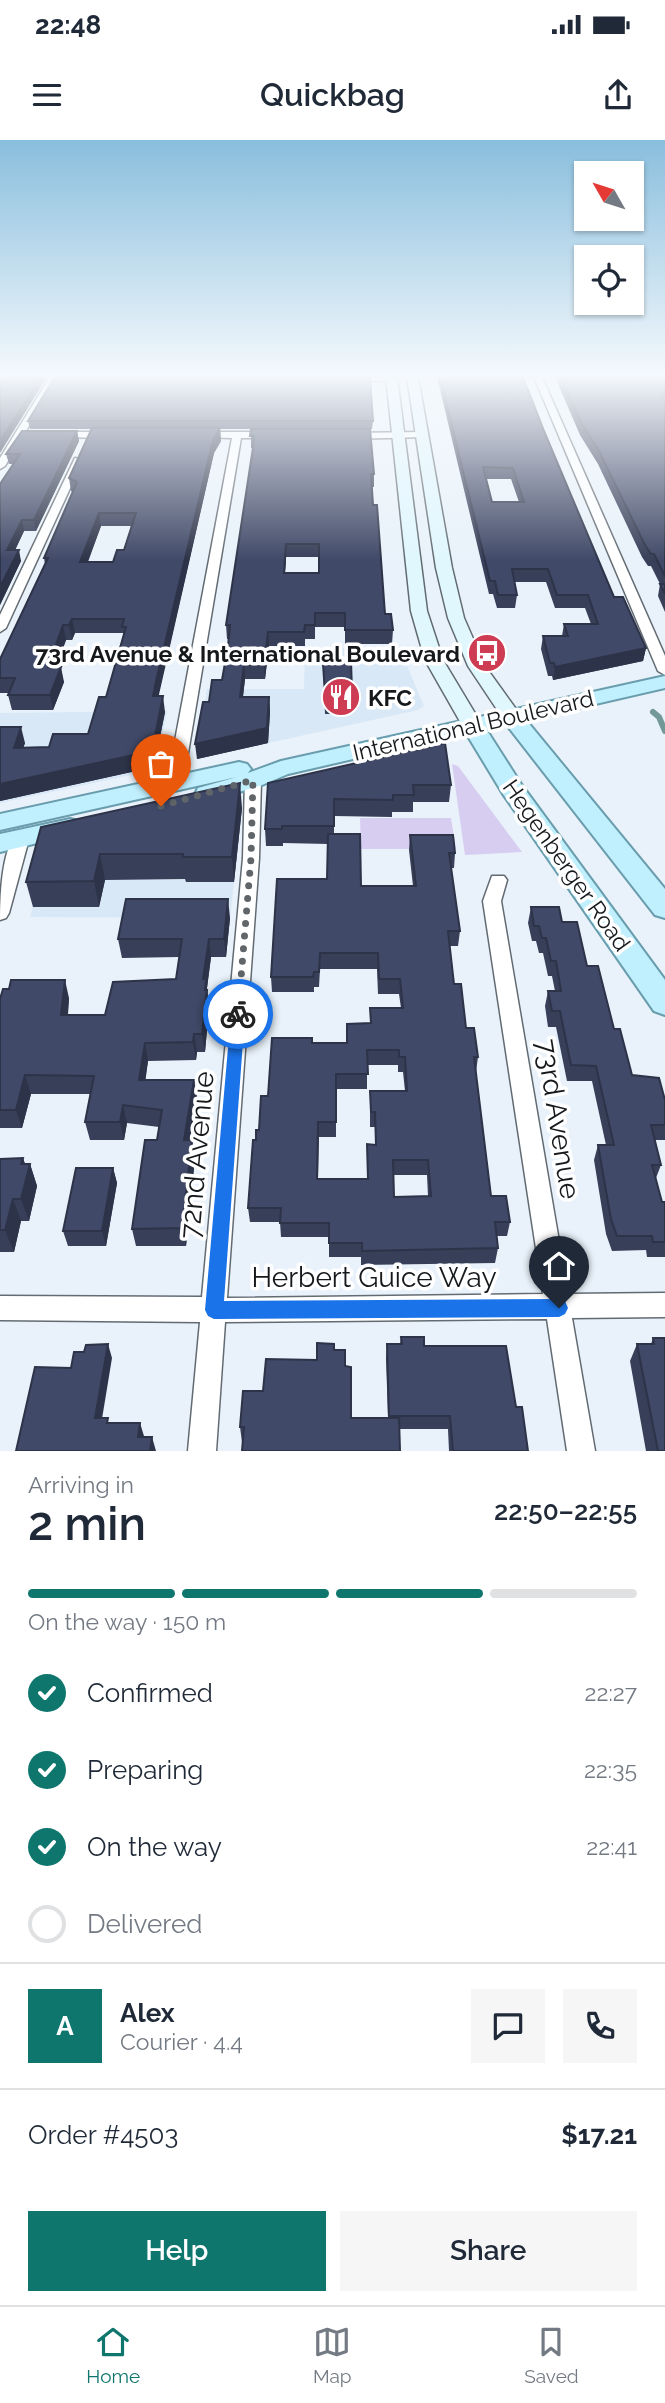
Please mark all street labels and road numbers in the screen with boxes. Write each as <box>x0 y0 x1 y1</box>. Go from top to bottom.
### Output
street label: International Boulevard <box>350 684 596 766</box>
street label: Hegenberger Road <box>498 774 636 956</box>
street label: 73rd Avenue <box>529 1037 587 1201</box>
street label: 72nd Avenue <box>173 1070 221 1240</box>
street label: Herbert Guice Way <box>251 1261 497 1294</box>

